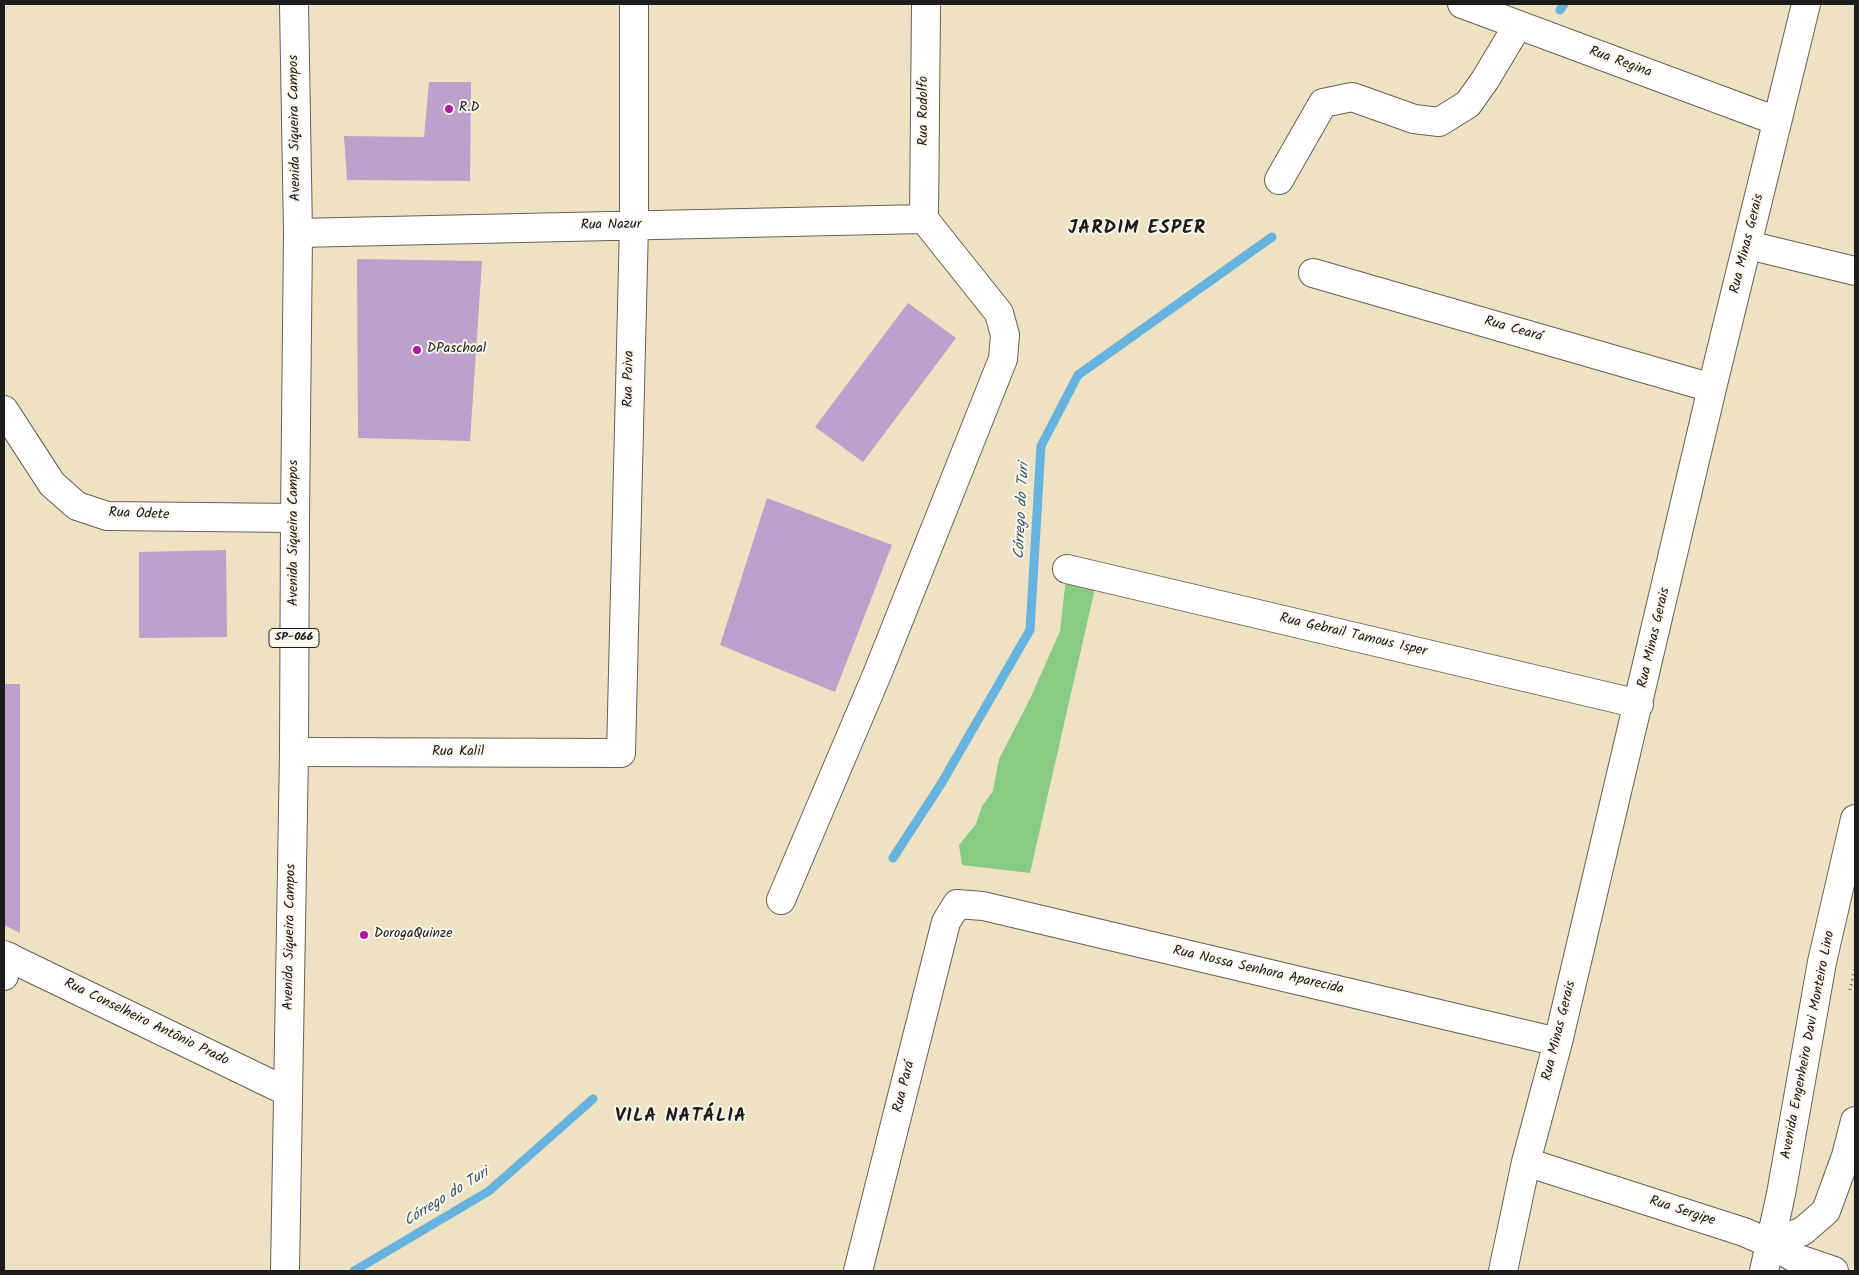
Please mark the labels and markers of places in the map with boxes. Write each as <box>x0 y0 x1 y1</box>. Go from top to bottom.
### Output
place label: R.D <box>459 101 480 117</box>
marker: R.D <box>443 103 455 115</box>
place label: DPaschoal <box>427 342 486 358</box>
marker: DPaschoal <box>411 344 423 356</box>
place label: DorogaQuinze <box>374 927 453 943</box>
marker: DorogaQuinze <box>358 929 370 941</box>

